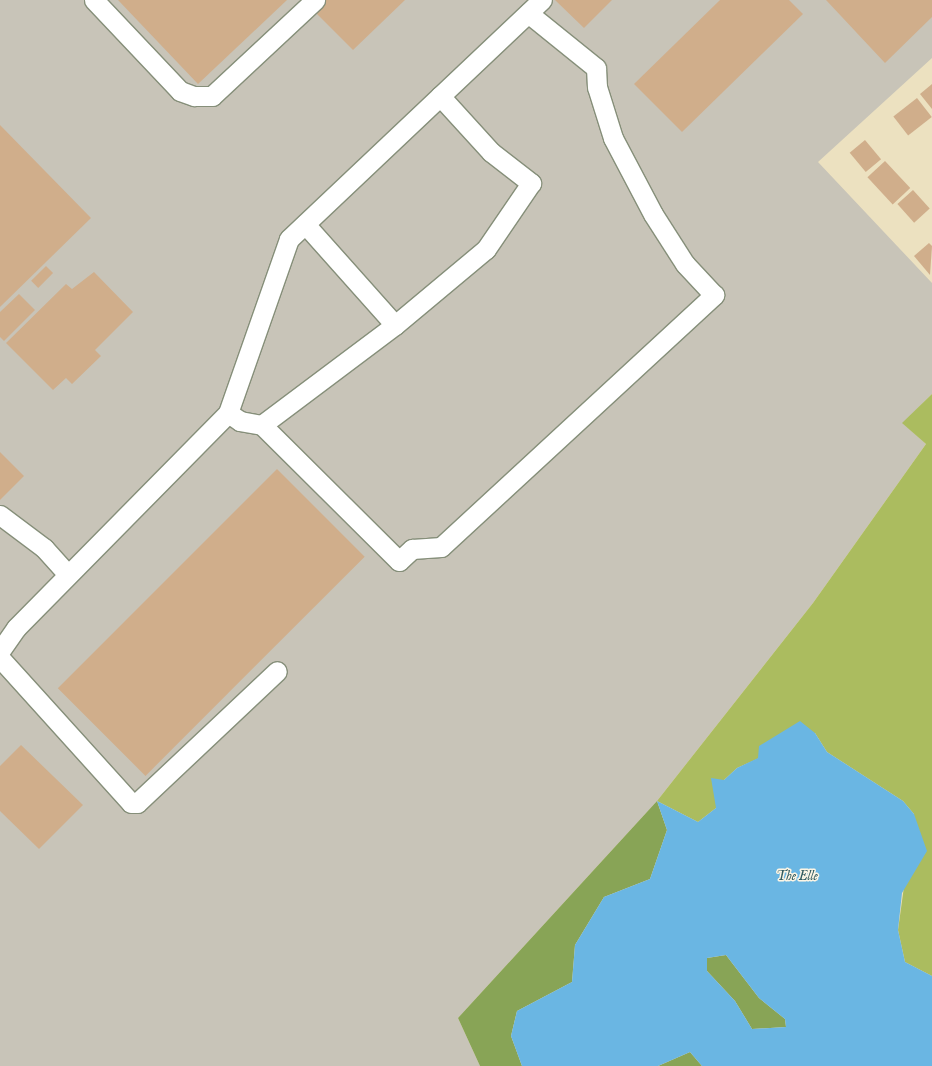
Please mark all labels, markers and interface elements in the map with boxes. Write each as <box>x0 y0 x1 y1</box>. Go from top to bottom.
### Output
water label: The Elle <box>776 869 818 885</box>

